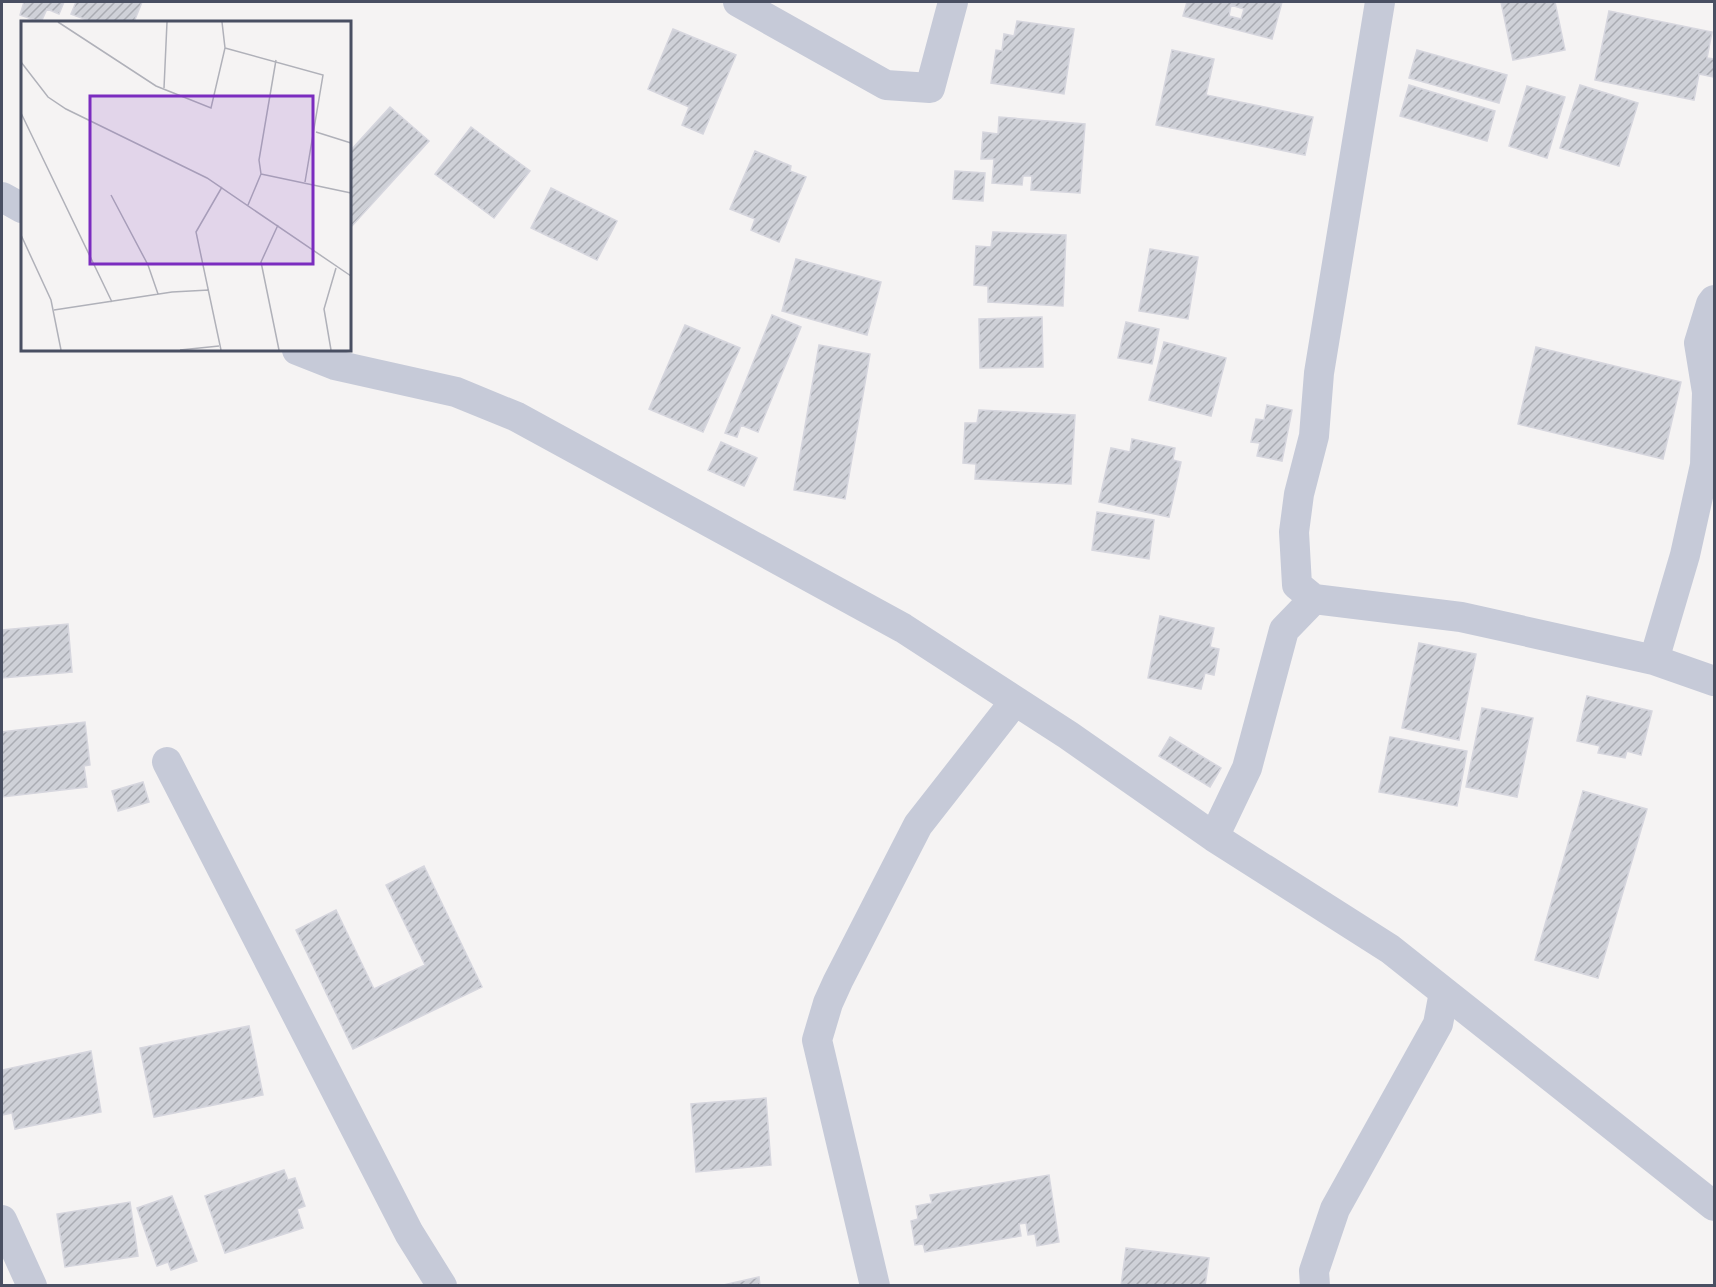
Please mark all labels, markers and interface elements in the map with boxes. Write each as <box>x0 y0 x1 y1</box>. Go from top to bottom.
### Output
inset map <box>21 21 351 351</box>

